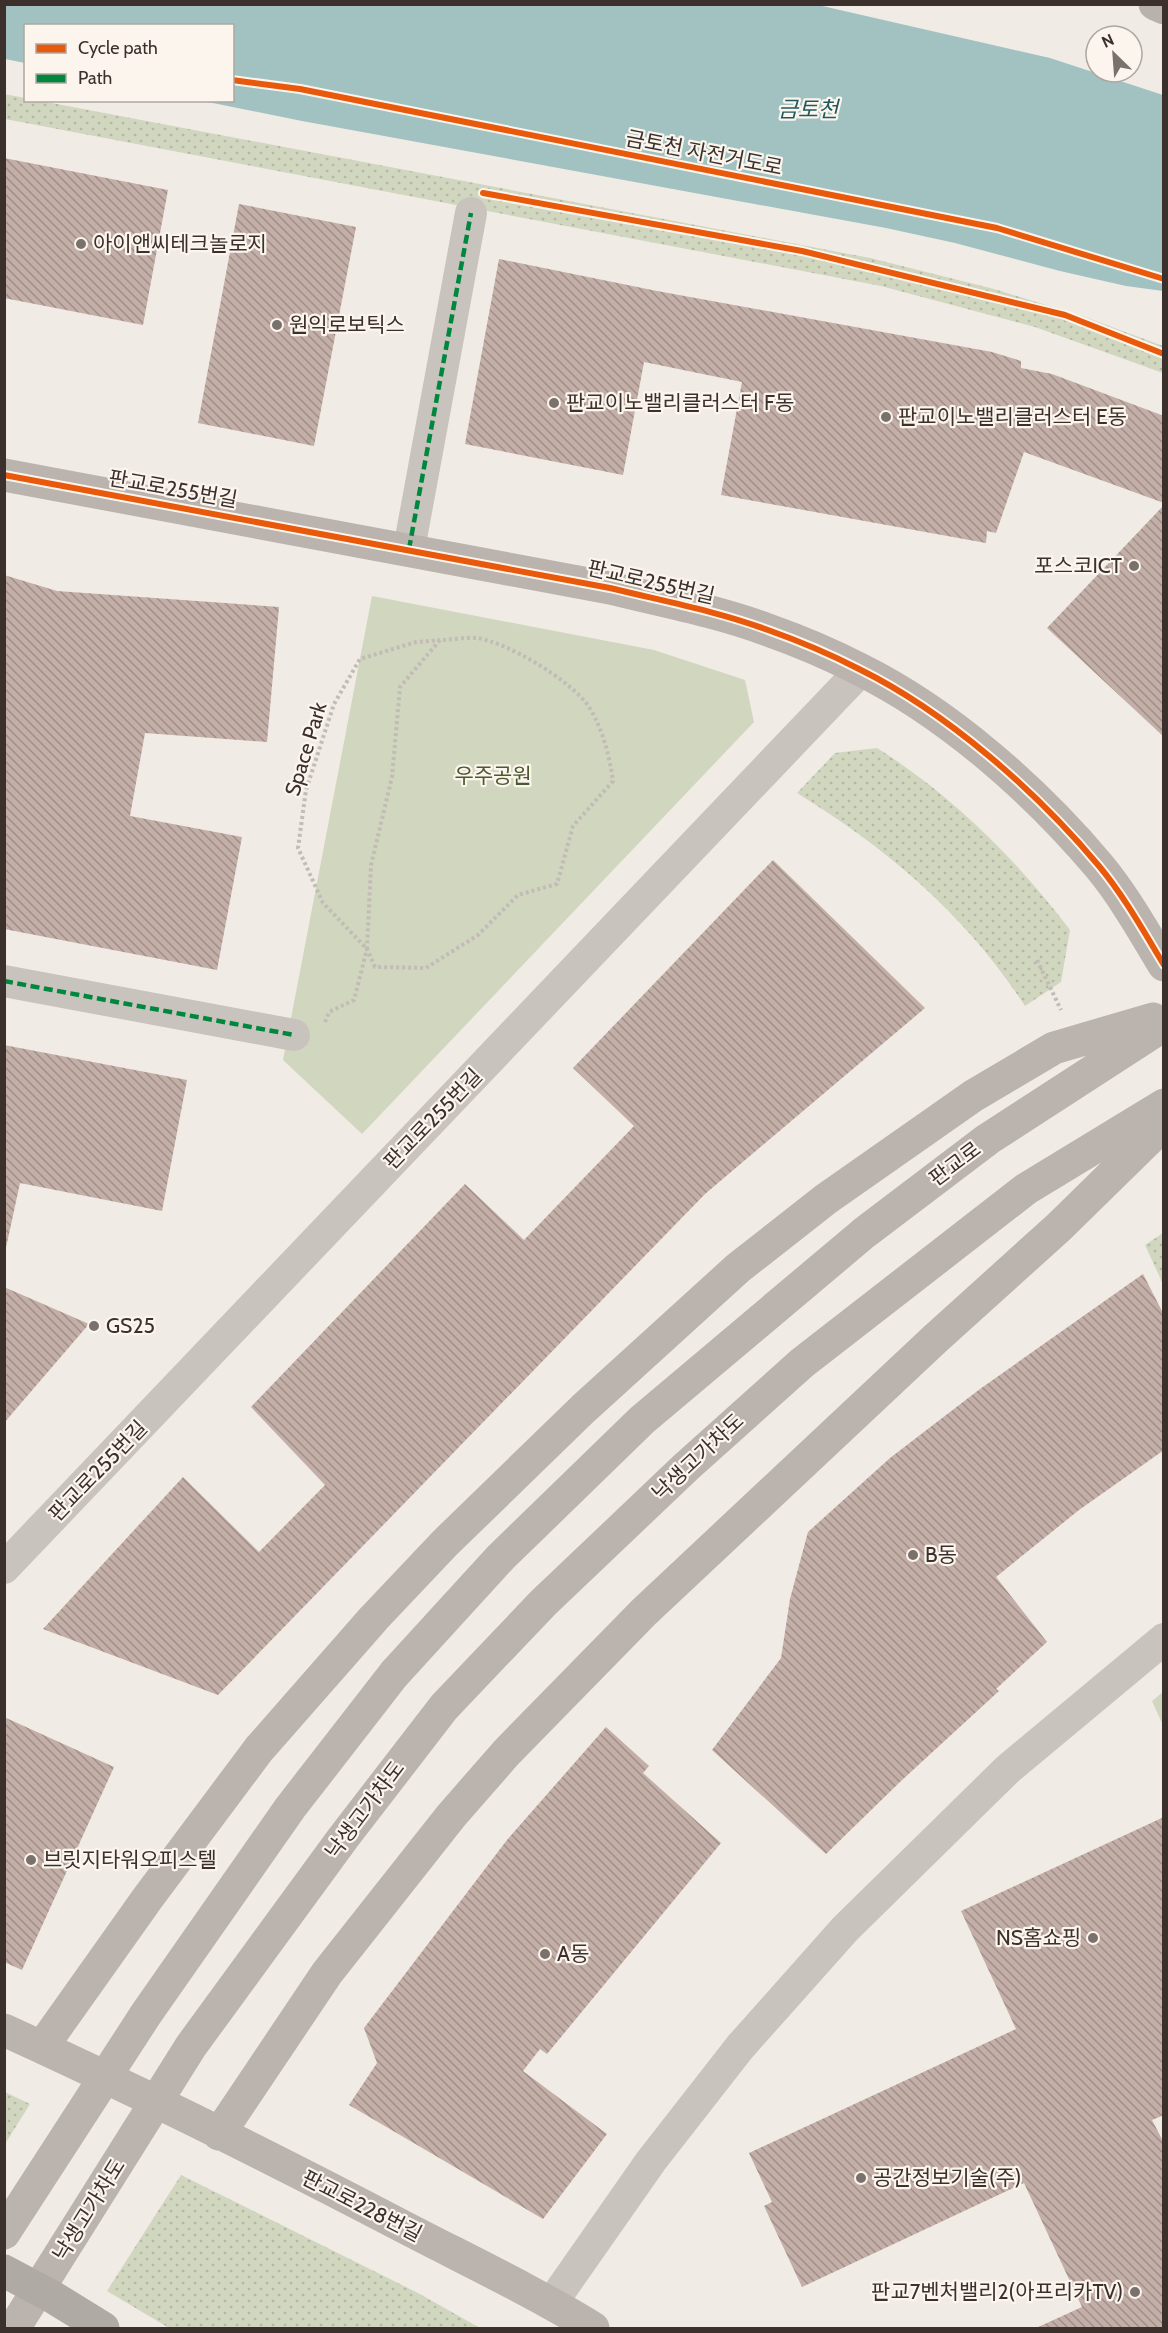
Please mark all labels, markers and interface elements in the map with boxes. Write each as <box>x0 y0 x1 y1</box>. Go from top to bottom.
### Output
legend <box>24 24 234 102</box>
north arrow <box>1084 24 1144 84</box>
text: N <box>1099 30 1117 52</box>
text: Cycle path <box>78 37 158 59</box>
text: Path <box>78 67 112 89</box>
water label: 금토천 <box>778 96 841 123</box>
street label: 금토천 자전거도로 <box>624 125 785 180</box>
place label: 아이앤씨테크놀로지 <box>93 231 267 256</box>
marker: 아이앤씨테크놀로지 <box>74 237 88 251</box>
place label: 원익로보틱스 <box>289 312 405 337</box>
marker: 원익로보틱스 <box>270 318 284 332</box>
place label: 판교이노밸리클러스터 F동 <box>566 390 794 415</box>
marker: 판교이노밸리클러스터 F동 <box>547 396 561 410</box>
place label: 판교이노밸리클러스터 E동 <box>898 404 1127 429</box>
marker: 판교이노밸리클러스터 E동 <box>879 410 893 424</box>
street label: 판교로255번길 <box>107 465 239 512</box>
place label: 포스코ICT <box>1035 553 1122 578</box>
street label: 판교로255번길 <box>585 555 717 608</box>
marker: 포스코ICT <box>1127 559 1141 573</box>
street label: Space Park <box>279 698 332 799</box>
park label: 우주공원 <box>454 763 532 788</box>
street label: 판교로255번길 <box>378 1063 487 1174</box>
street label: 판교로 <box>924 1136 985 1191</box>
place label: GS25 <box>106 1313 155 1338</box>
marker: GS25 <box>87 1319 101 1333</box>
street label: 낙생고가차도 <box>647 1408 749 1505</box>
street label: 판교로255번길 <box>43 1415 152 1526</box>
place label: B동 <box>925 1542 957 1567</box>
marker: B동 <box>906 1548 920 1562</box>
street label: 낙생고가차도 <box>320 1756 409 1864</box>
place label: 브릿지타워오피스텔 <box>43 1847 217 1872</box>
marker: 브릿지타워오피스텔 <box>24 1853 38 1867</box>
place label: NS홈쇼핑 <box>996 1925 1081 1950</box>
marker: NS홈쇼핑 <box>1086 1931 1100 1945</box>
place label: A동 <box>557 1941 589 1966</box>
marker: A동 <box>538 1947 552 1961</box>
street label: 낙생고가차도 <box>47 2154 130 2266</box>
street label: 판교로228번길 <box>298 2165 426 2247</box>
place label: 공간정보기술(주) <box>873 2165 1021 2190</box>
marker: 공간정보기술(주) <box>854 2171 868 2185</box>
place label: 판교7벤처밸리2(아프리카TV) <box>871 2279 1123 2304</box>
marker: 판교7벤처밸리2(아프리카TV) <box>1128 2285 1142 2299</box>

